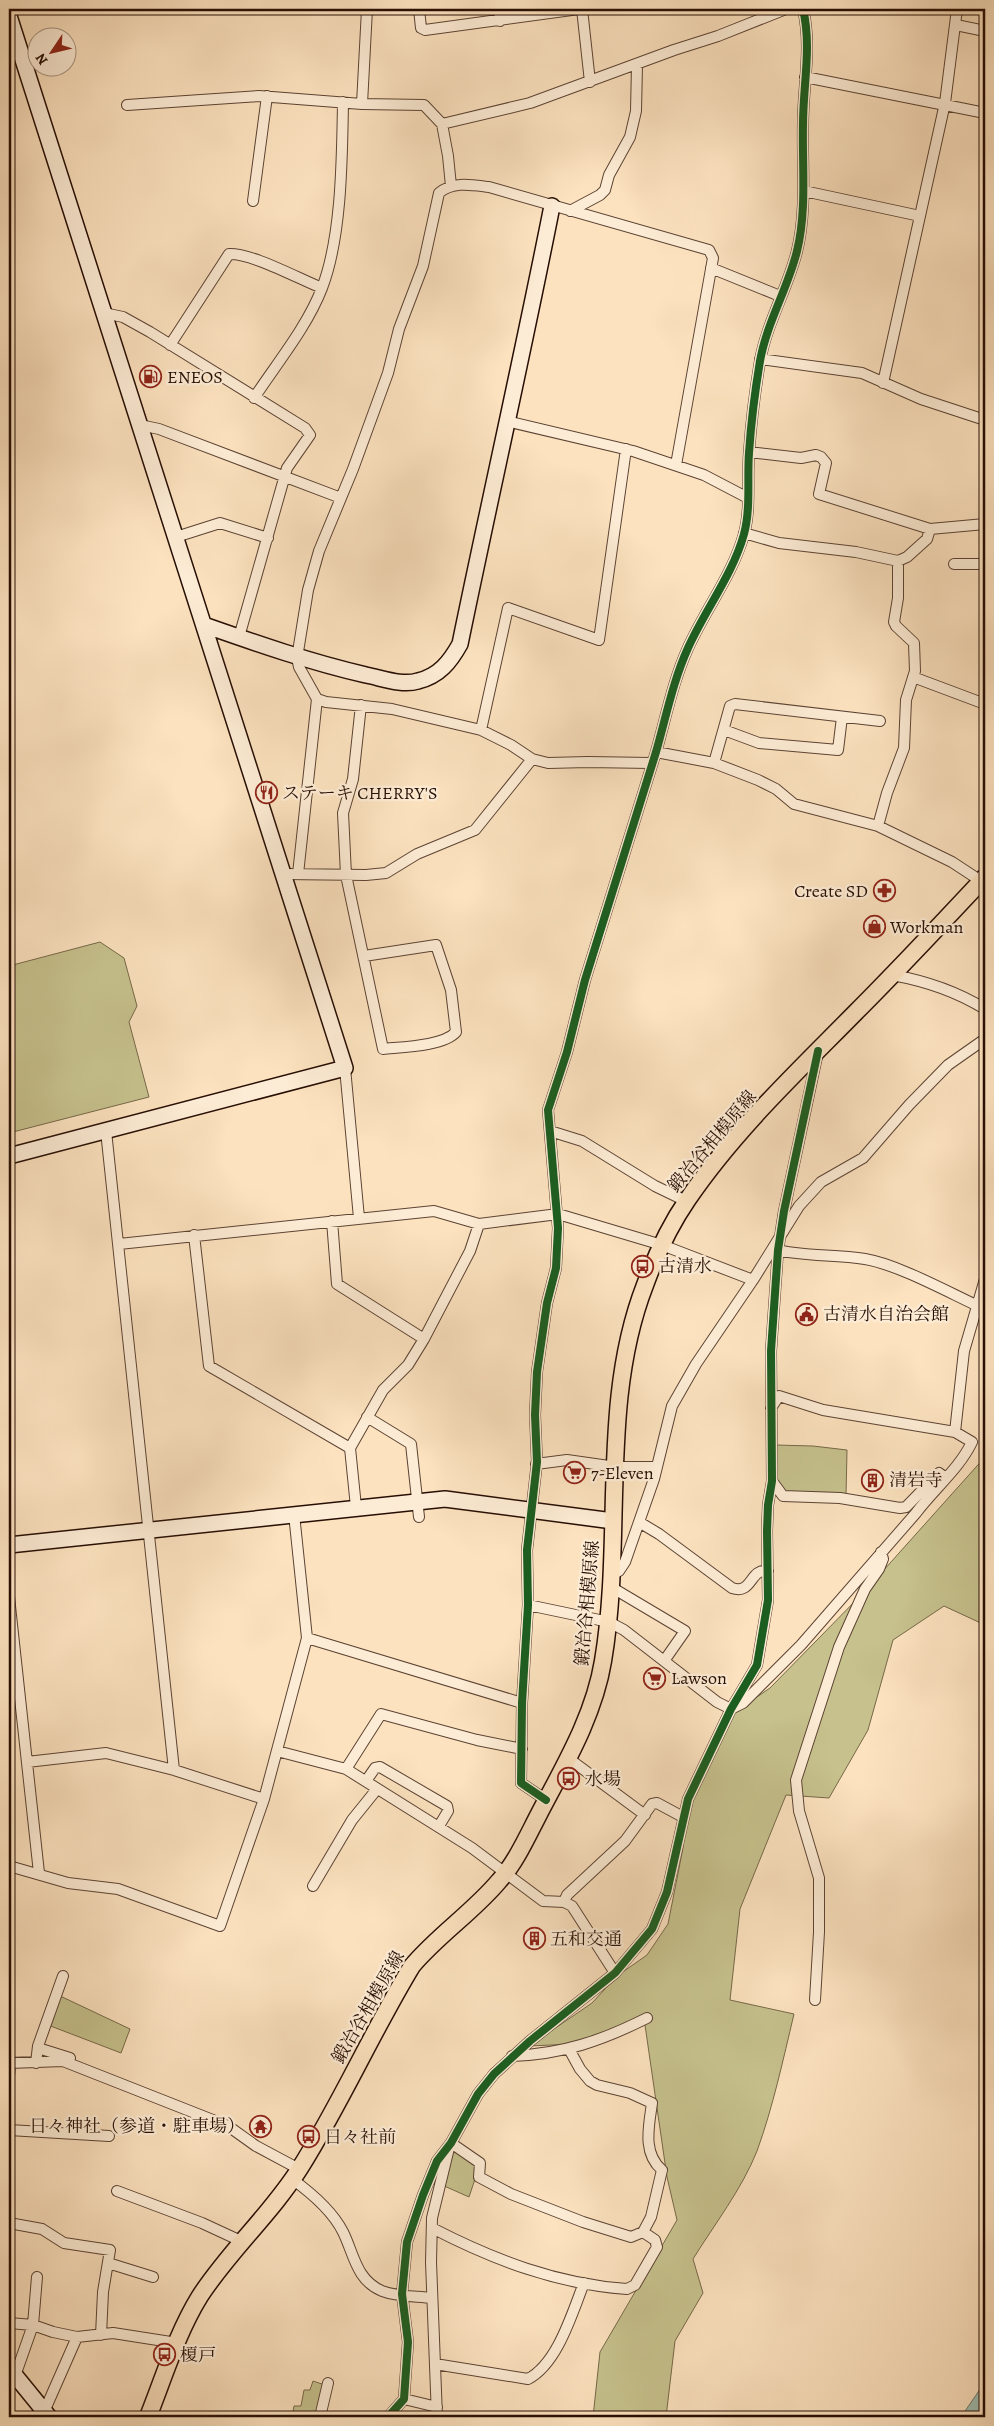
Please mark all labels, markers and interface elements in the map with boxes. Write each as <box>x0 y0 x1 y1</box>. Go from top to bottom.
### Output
north arrow <box>28 28 78 78</box>
text: N <box>31 50 52 69</box>
fuel station icon: ENEOS <box>139 365 163 389</box>
place label: ENEOS <box>167 365 223 389</box>
restaurant icon: ステーキ CHERRY'S <box>254 781 278 805</box>
place label: ステーキ CHERRY'S <box>282 781 437 805</box>
place label: Create SD <box>794 879 868 903</box>
pharmacy icon: Create SD <box>872 879 896 903</box>
shop icon: Workman <box>862 915 886 939</box>
place label: Workman <box>889 915 964 939</box>
street label: 鍛冶谷相模原線 <box>662 1085 762 1197</box>
bus stop icon: 古清水 <box>630 1254 654 1278</box>
place label: 古清水 <box>658 1254 712 1278</box>
public building icon: 古清水自治会館 <box>795 1302 819 1326</box>
place label: 古清水自治会館 <box>823 1302 949 1326</box>
supermarket icon: 7-Eleven <box>563 1461 587 1485</box>
place label: 7-Eleven <box>591 1461 654 1485</box>
building icon: 清岩寺 <box>861 1468 885 1492</box>
place label: 清岩寺 <box>889 1468 943 1492</box>
street label: 鍛冶谷相模原線 <box>570 1539 604 1667</box>
supermarket icon: Lawson <box>643 1666 667 1690</box>
place label: Lawson <box>671 1666 727 1690</box>
bus stop icon: 水場 <box>557 1767 581 1791</box>
place label: 水場 <box>585 1767 621 1791</box>
building icon: 五和交通 <box>522 1927 546 1951</box>
place label: 五和交通 <box>550 1927 622 1951</box>
street label: 鍛冶谷相模原線 <box>326 1946 410 2068</box>
place label: 日々神社（参道・駐車場） <box>29 2114 245 2138</box>
temple icon: 日々神社（参道・駐車場） <box>249 2114 273 2138</box>
bus stop icon: 日々社前 <box>296 2125 320 2149</box>
place label: 日々社前 <box>324 2125 396 2149</box>
bus stop icon: 榎戸 <box>152 2343 176 2367</box>
place label: 榎戸 <box>180 2343 216 2367</box>

